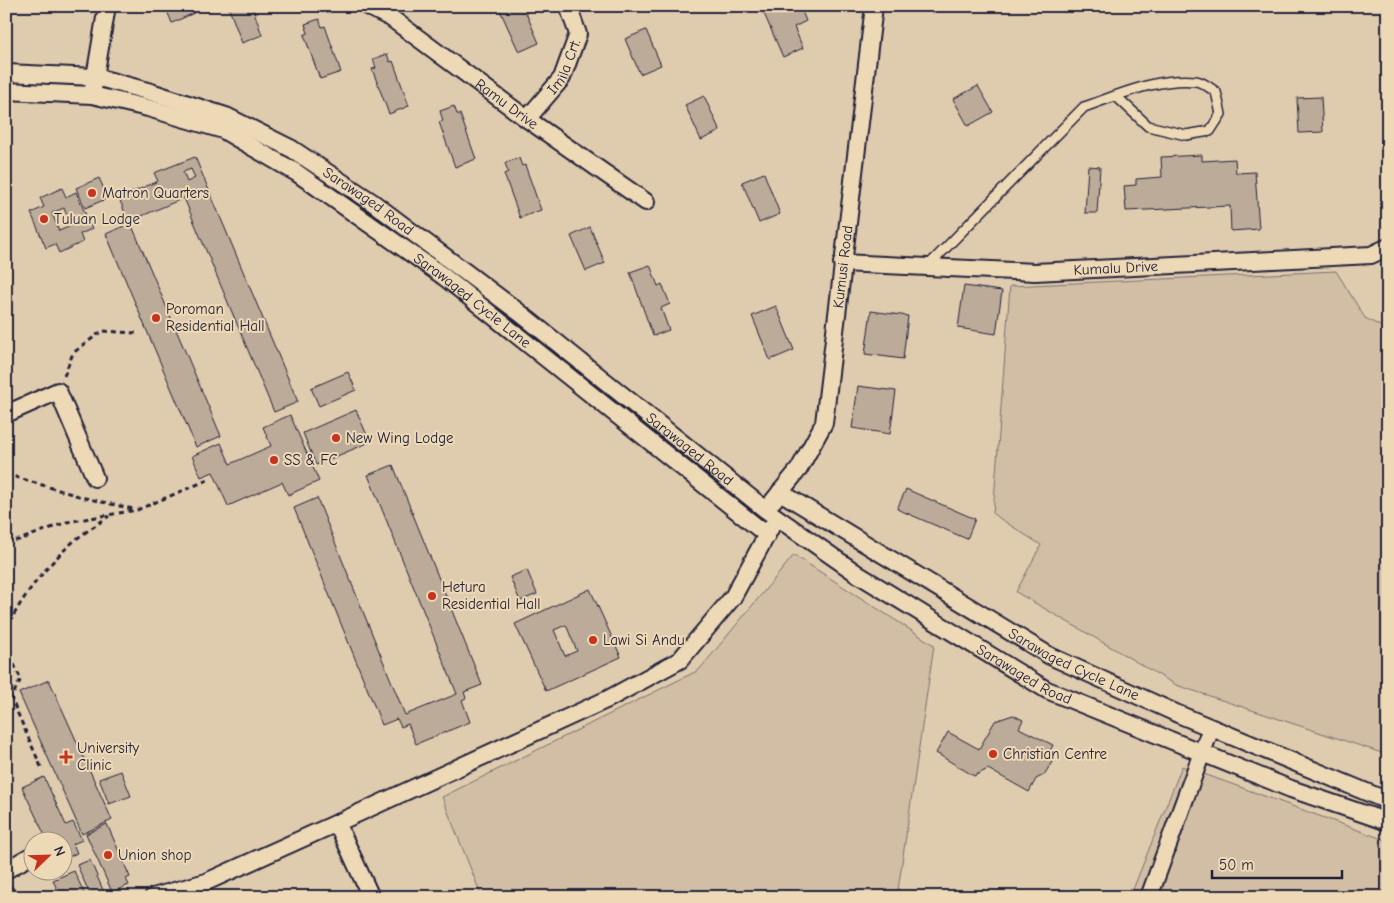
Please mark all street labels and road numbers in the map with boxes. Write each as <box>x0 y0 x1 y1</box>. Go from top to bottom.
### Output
street label: Imila Crt. <box>543 37 584 98</box>
street label: Ramu Drive <box>472 75 542 133</box>
street label: Sarawaged Road <box>320 163 417 239</box>
street label: Kumusi Road <box>829 224 857 309</box>
street label: Sarawaged Cycle Lane <box>410 249 535 352</box>
street label: Kumalu Drive <box>1073 257 1159 279</box>
street label: Sarawaged Road <box>642 409 737 489</box>
street label: Sarawaged Cycle Lane <box>1005 624 1143 704</box>
street label: Sarawaged Road <box>973 640 1074 708</box>

